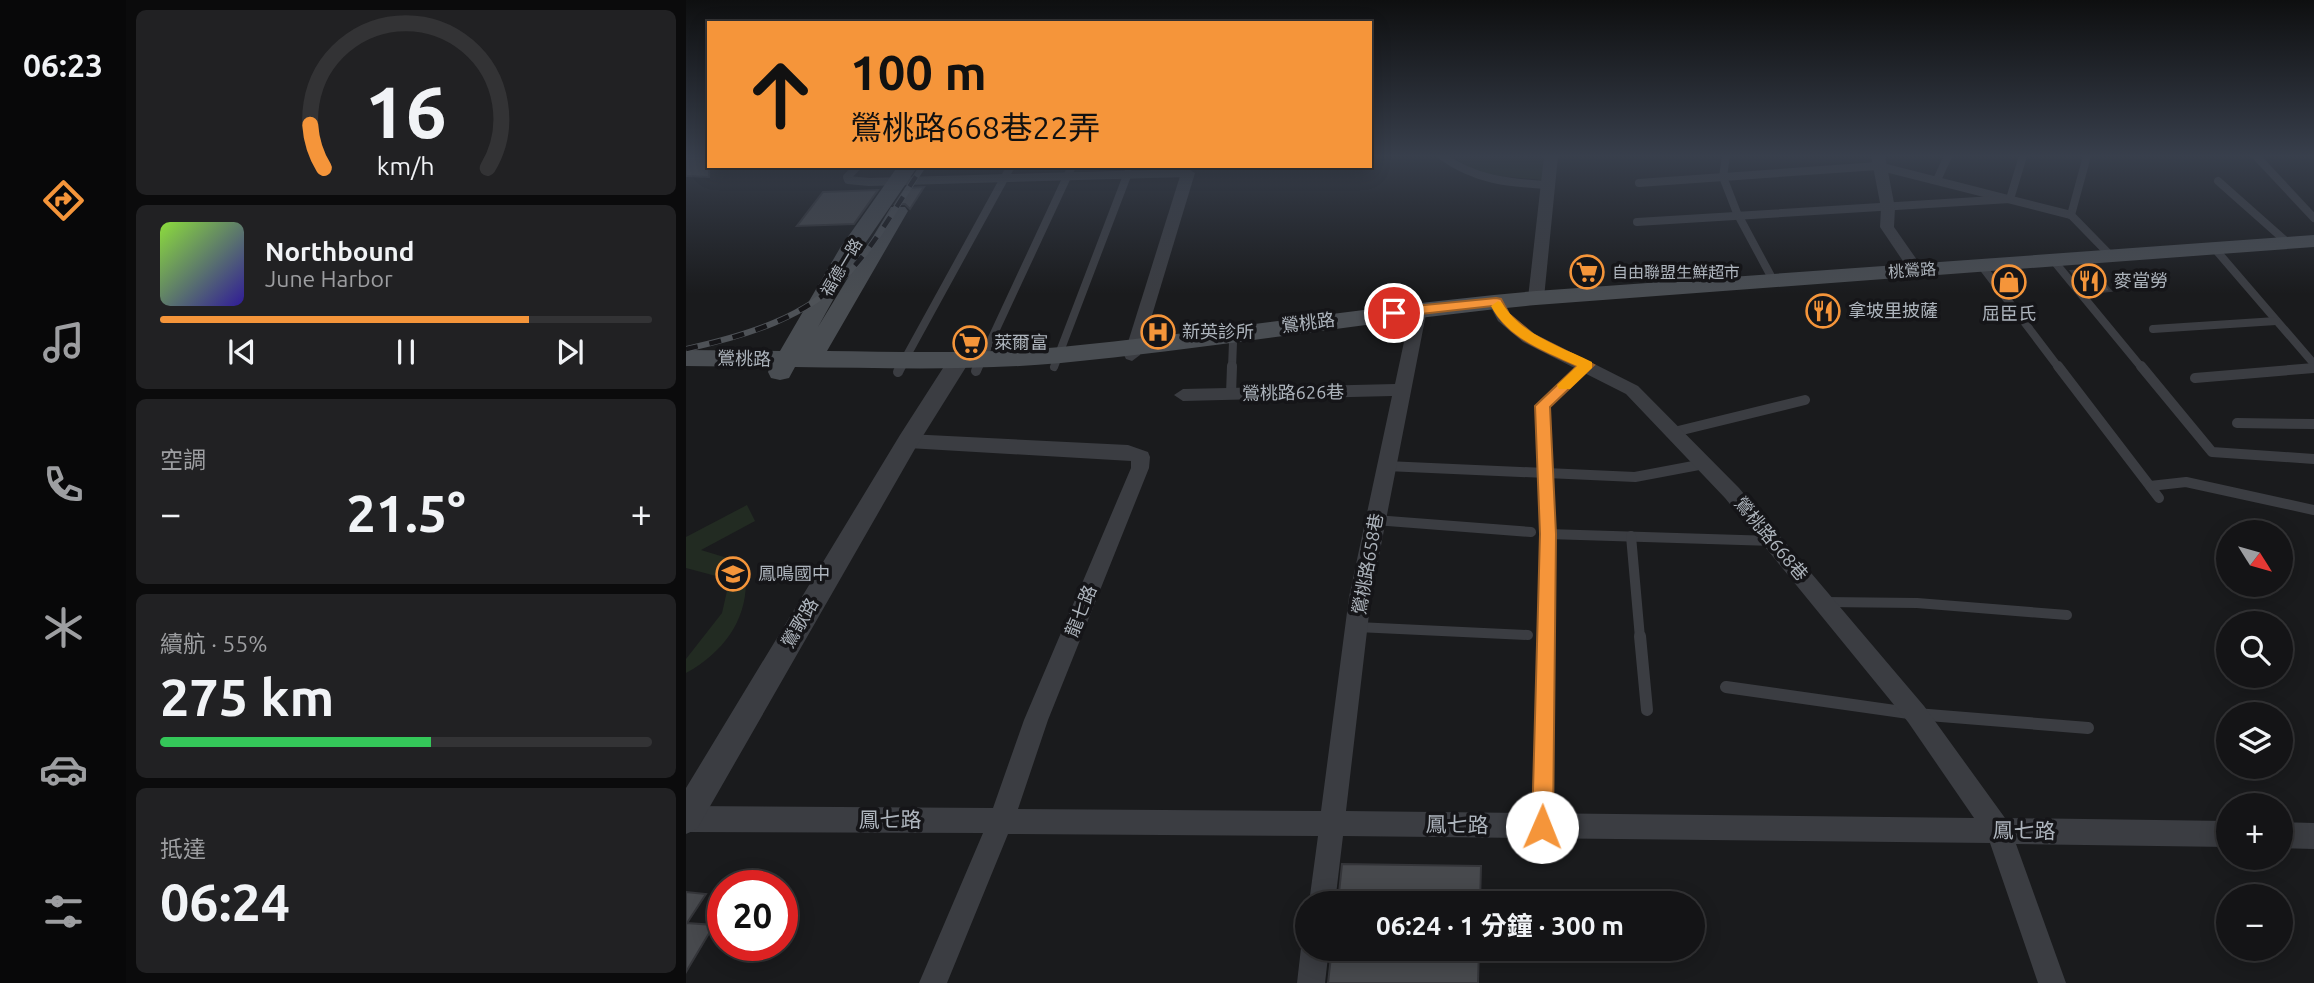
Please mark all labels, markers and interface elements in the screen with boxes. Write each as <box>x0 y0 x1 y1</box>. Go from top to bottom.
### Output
text: 100 m <box>850 44 987 99</box>
text: 06:23 <box>23 47 103 83</box>
icon: ahead <box>735 49 826 140</box>
text: 16 <box>365 71 447 153</box>
text: 鶯桃路668巷22弄 <box>850 109 1100 145</box>
text: km/h <box>377 152 435 180</box>
icon: directions <box>39 176 88 225</box>
street label: 福德一路 <box>817 235 865 299</box>
text: Northbound <box>265 237 414 266</box>
supermarket icon: 自由聯盟生鮮超市 <box>1568 253 1606 291</box>
street label: 桃鶯路 <box>1887 259 1937 281</box>
restaurant icon: 麥當勞 <box>2070 262 2108 300</box>
place label: 自由聯盟生鮮超市 <box>1612 263 1740 281</box>
shop icon: 屈臣氏 <box>1990 263 2028 301</box>
text: June Harbor <box>265 266 393 291</box>
place label: 麥當勞 <box>2114 270 2168 290</box>
pin <box>1364 283 1424 343</box>
restaurant icon: 拿坡里披薩 <box>1804 292 1842 330</box>
icon: arrive <box>1375 294 1413 332</box>
place label: 拿坡里披薩 <box>1848 300 1938 320</box>
place label: 屈臣氏 <box>1982 303 2036 323</box>
street label: 鶯桃路 <box>1280 309 1336 335</box>
hospital icon: 新英診所 <box>1139 313 1177 351</box>
icon: music <box>39 318 88 367</box>
place label: 新英診所 <box>1182 321 1254 341</box>
supermarket icon: 萊爾富 <box>951 324 989 362</box>
place label: 萊爾富 <box>994 332 1048 352</box>
icon: previous <box>223 333 261 371</box>
icon: pause <box>387 333 425 371</box>
icon: next <box>551 333 589 371</box>
street label: 鶯桃路 <box>717 348 771 368</box>
street label: 鶯桃路626巷 <box>1242 381 1344 403</box>
text: 空調 <box>160 447 206 472</box>
icon: phone <box>39 460 88 509</box>
text: 21.5° <box>346 484 466 542</box>
text: − <box>160 492 181 534</box>
text: + <box>631 492 652 534</box>
street label: 鶯桃路668巷 <box>1731 493 1812 584</box>
street label: 鶯桃路658巷 <box>1348 512 1386 616</box>
north arrow <box>2216 520 2292 597</box>
map controls <box>2216 520 2293 961</box>
school or university icon: 鳳鳴國中 <box>714 555 752 593</box>
place label: 鳳鳴國中 <box>758 563 830 583</box>
street label: 龍七路 <box>1061 582 1099 639</box>
street label: 鶯歌路 <box>777 594 821 651</box>
icon: climate <box>39 603 88 652</box>
button: search <box>2216 611 2293 688</box>
text: 續航 · 55% <box>160 631 267 656</box>
text: 275 km <box>160 668 334 726</box>
button: layers <box>2216 702 2293 779</box>
icon: car <box>39 745 88 794</box>
position arrow <box>1505 790 1579 864</box>
button: + <box>2216 793 2293 870</box>
street label: 鳳七路 <box>859 807 922 831</box>
street label: 鳳七路 <box>1425 811 1489 837</box>
street label: 鳳七路 <box>1992 817 2056 843</box>
text: 抵達 <box>160 836 206 861</box>
speed limit sign: 20 <box>707 870 798 961</box>
text: 06:24 <box>160 873 290 931</box>
button: − <box>2216 884 2293 961</box>
icon: filters <box>39 887 88 936</box>
text: 06:24 · 1 分鐘 · 300 m <box>1376 911 1624 940</box>

